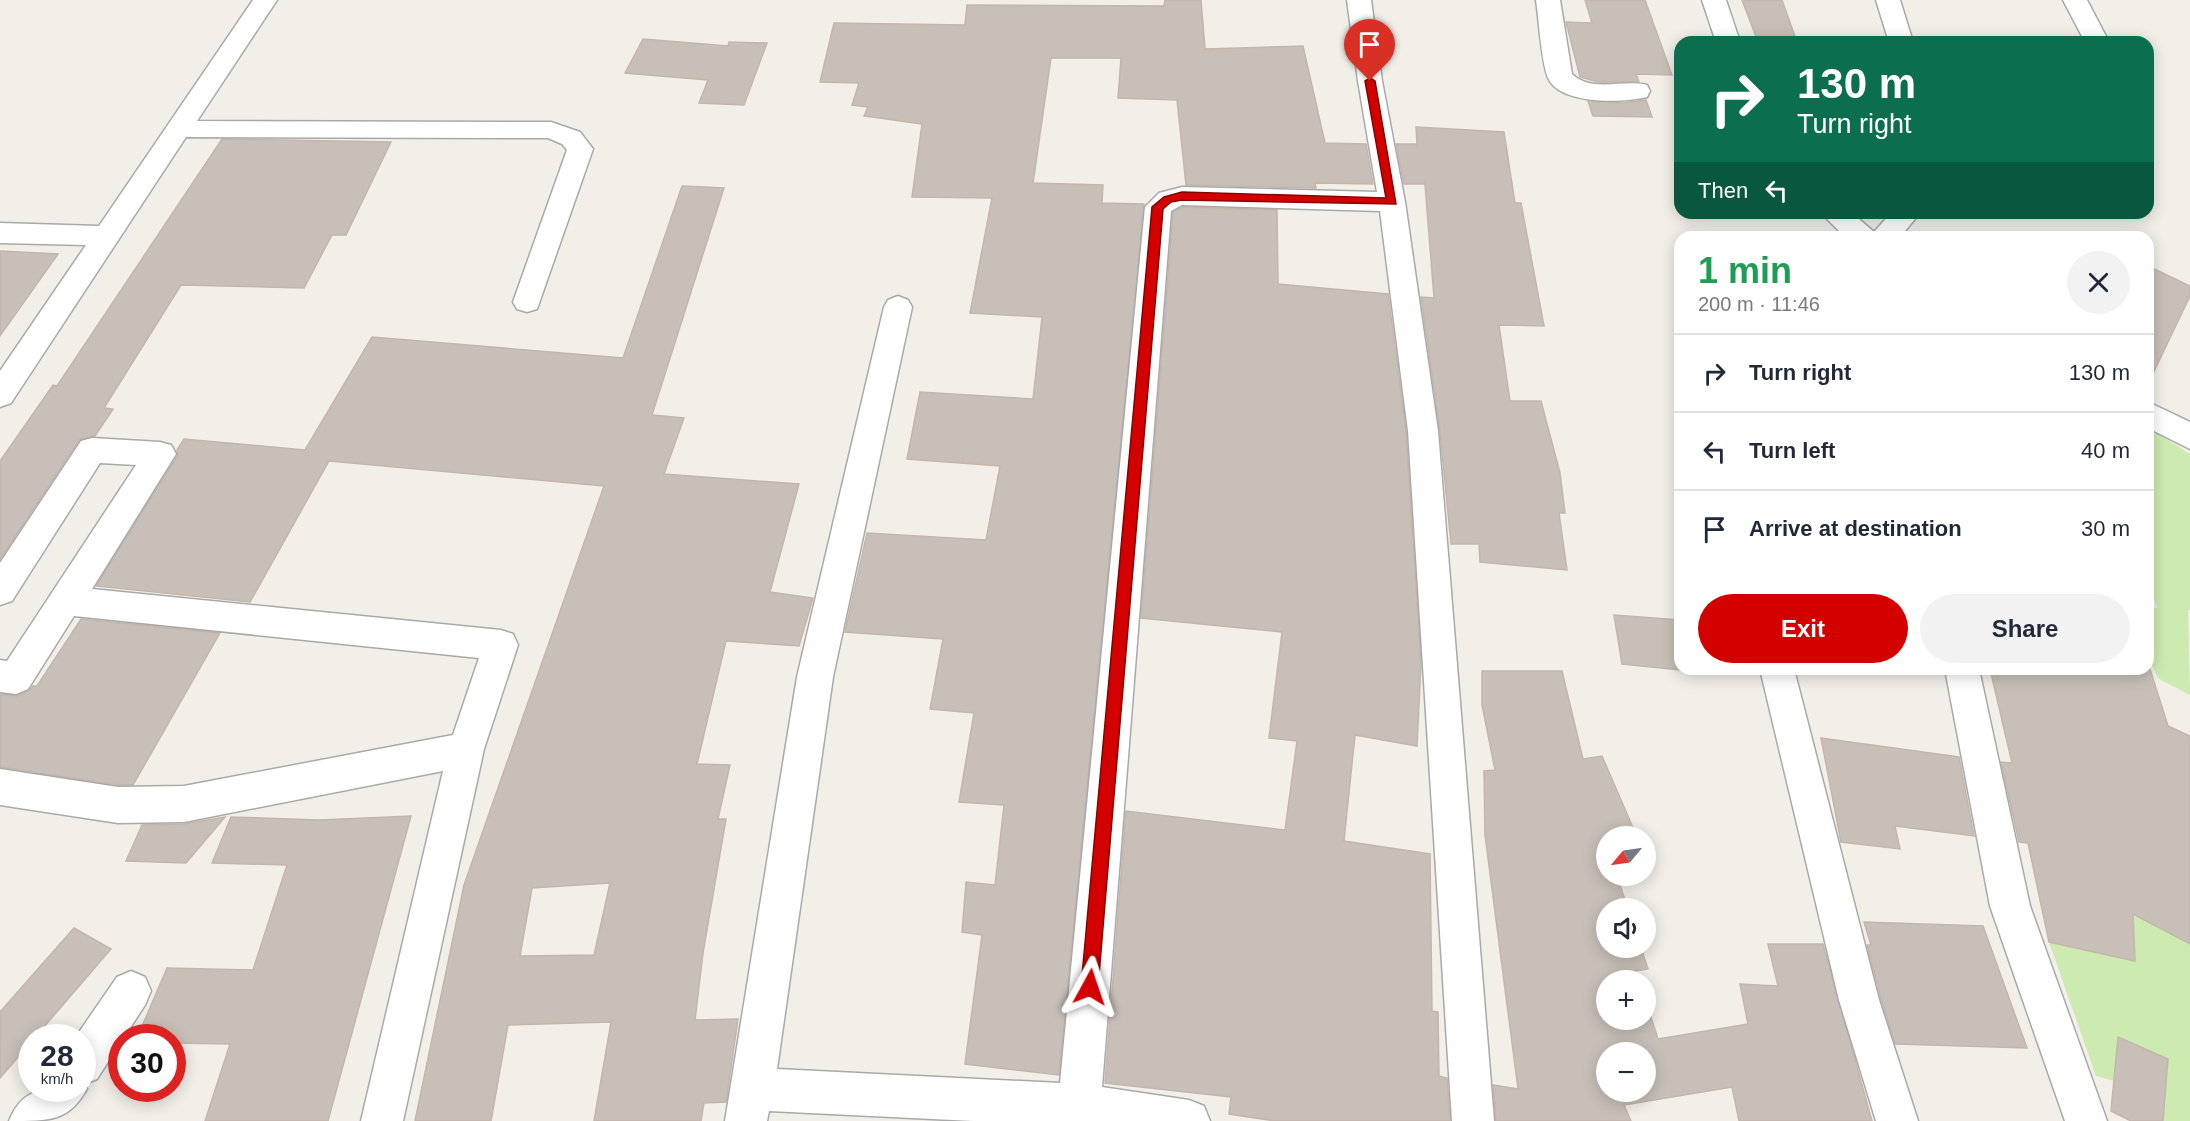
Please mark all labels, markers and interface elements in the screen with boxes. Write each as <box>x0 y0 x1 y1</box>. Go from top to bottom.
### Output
pin <box>1344 19 1395 81</box>
icon: arrive <box>1353 28 1386 61</box>
icon: right <box>1698 60 1776 138</box>
text: 130 m <box>1797 60 1916 107</box>
text: Turn right <box>1797 109 1912 139</box>
icon: left <box>1760 174 1793 207</box>
text: Then <box>1698 178 1748 203</box>
text: 1 min <box>1698 250 1792 291</box>
button: close <box>2067 251 2130 314</box>
text: 200 m · 11:46 <box>1698 293 1820 315</box>
icon: right <box>1698 357 1731 390</box>
text: Turn right <box>1749 360 1851 385</box>
text: 130 m <box>2069 360 2130 385</box>
icon: left <box>1698 435 1731 468</box>
text: Turn left <box>1749 438 1835 463</box>
text: 40 m <box>2081 438 2130 463</box>
icon: arrive <box>1698 513 1731 546</box>
text: Arrive at destination <box>1749 516 1962 541</box>
text: 30 m <box>2081 516 2130 541</box>
button: Exit <box>1698 594 1908 663</box>
button: Share <box>1920 594 2130 663</box>
north arrow <box>1596 826 1656 886</box>
map controls <box>1596 826 1656 1102</box>
button: sound <box>1596 898 1656 958</box>
position arrow <box>1058 955 1122 1019</box>
button: + <box>1596 970 1656 1030</box>
speed limit sign: 30 <box>108 1024 186 1102</box>
text: 28 <box>40 1039 74 1072</box>
button: − <box>1596 1042 1656 1102</box>
text: km/h <box>41 1070 73 1087</box>

